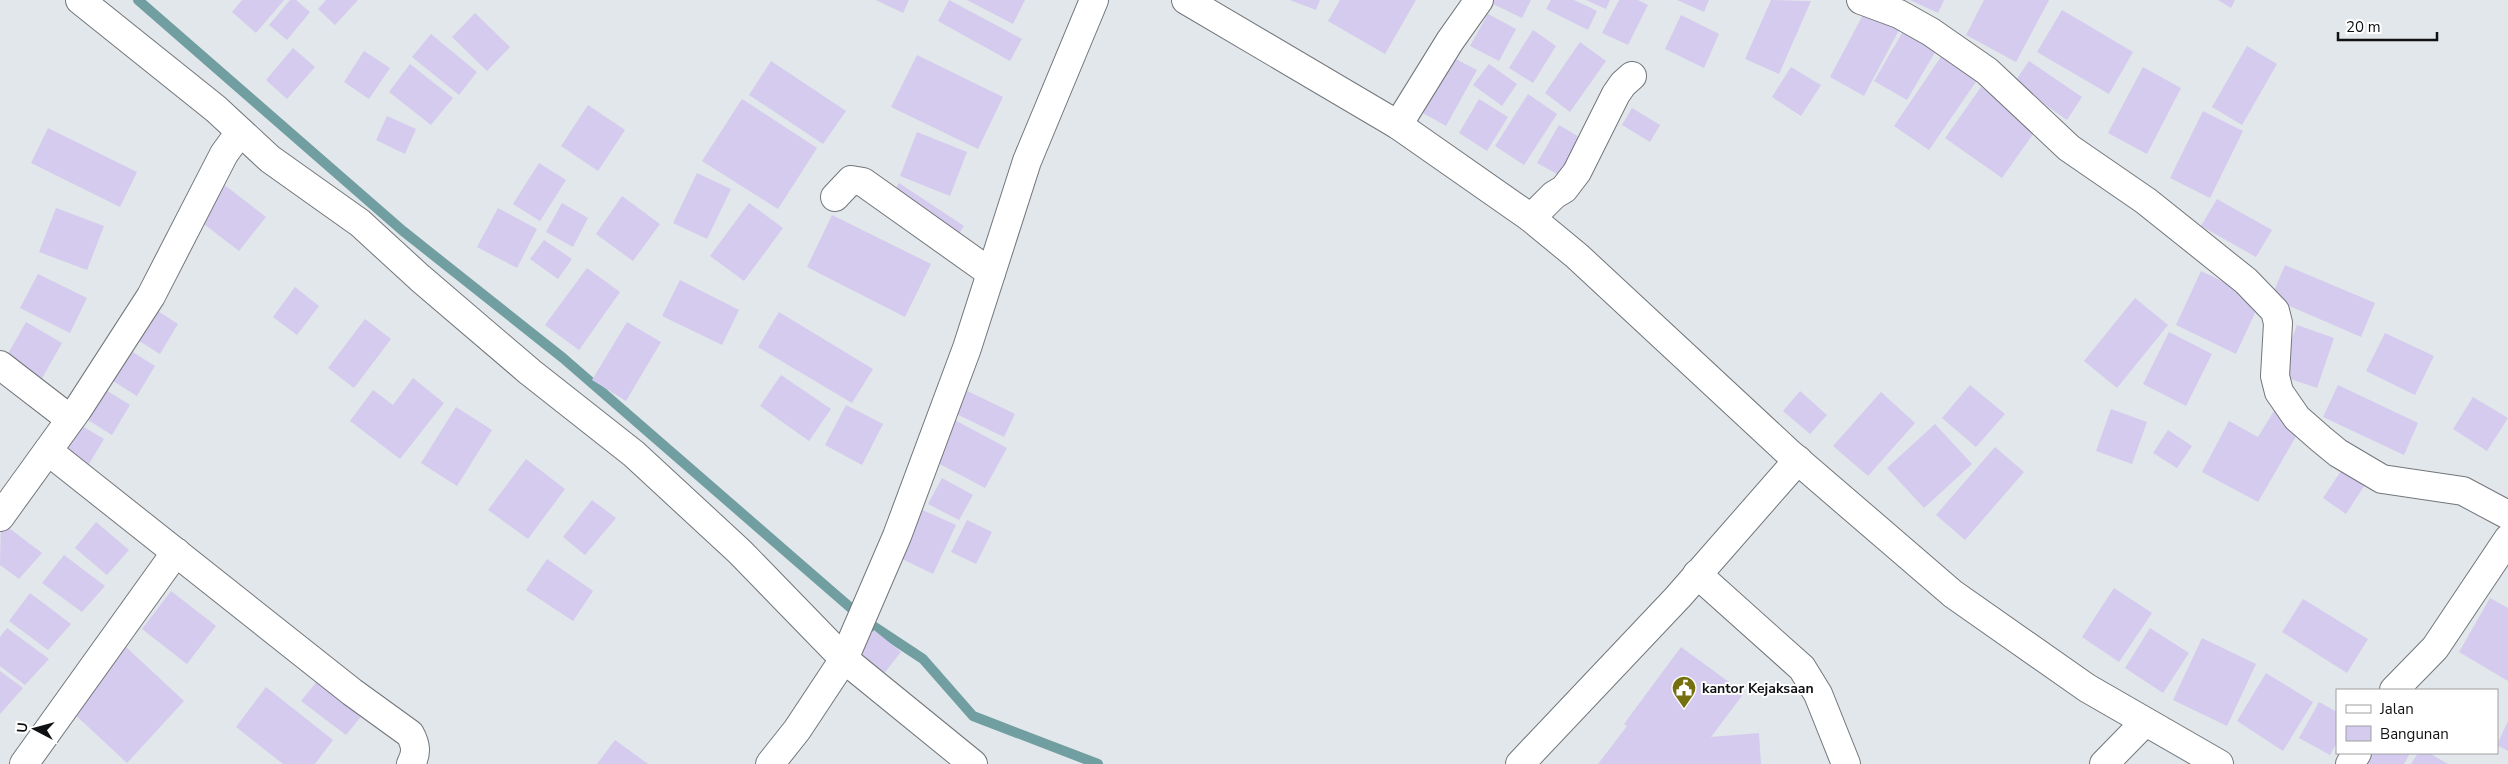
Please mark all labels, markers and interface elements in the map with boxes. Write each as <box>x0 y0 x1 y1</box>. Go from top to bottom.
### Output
scale bar <box>2338 10 2437 42</box>
text: 20 m <box>2346 17 2381 37</box>
public building icon: kantor Kejaksaan <box>1671 675 1697 709</box>
place label: kantor Kejaksaan <box>1702 679 1814 698</box>
legend <box>2336 689 2498 754</box>
text: Jalan <box>2379 699 2414 719</box>
north arrow <box>10 704 60 754</box>
text: U <box>13 722 33 734</box>
text: Bangunan <box>2380 724 2449 744</box>

